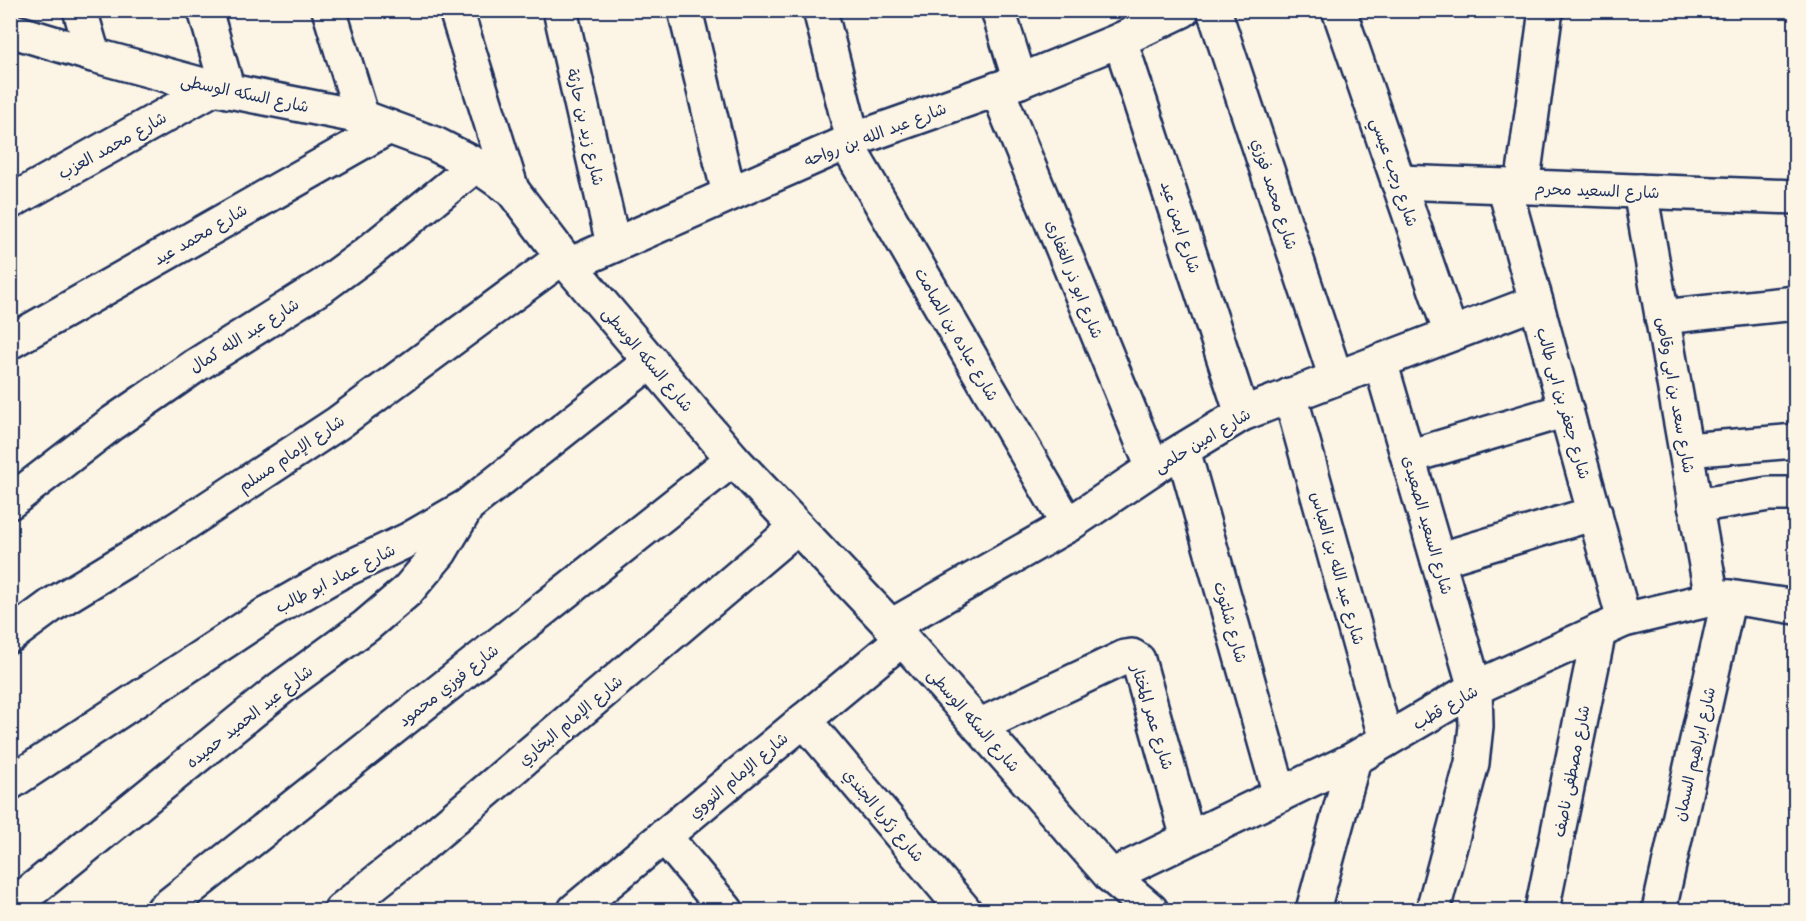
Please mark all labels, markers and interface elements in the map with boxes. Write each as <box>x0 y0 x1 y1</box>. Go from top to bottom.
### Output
street label: شارع زيد بن حارثة <box>561 66 612 188</box>
street label: شارع السكه الوسطى <box>179 67 312 118</box>
street label: شارع عبد الله بن رواحه <box>800 95 950 172</box>
street label: شارع محمد العزب <box>53 104 171 185</box>
street label: شارع رجب عيسي <box>1362 114 1426 231</box>
street label: شارع محمد فوزي <box>1246 135 1305 253</box>
street label: شارع السعيد محرم <box>1534 175 1660 205</box>
street label: شارع ايمن عيد <box>1155 177 1208 276</box>
street label: شارع محمد عيد <box>148 196 252 271</box>
street label: شارع ابو ذر الغفارى <box>1040 216 1111 342</box>
street label: شارع عباده بن الصامت <box>909 262 1006 405</box>
street label: شارع عبد الله كمال <box>184 291 304 378</box>
street label: شارع السكه الوسطى <box>597 301 700 417</box>
street label: شارع سعد بن ابى وقاص <box>1650 315 1703 475</box>
street label: شارع جعفر بن ابى طالب <box>1531 324 1598 482</box>
street label: شارع امين حلمى <box>1149 401 1255 478</box>
street label: شارع الإمام مسلم <box>232 408 350 498</box>
street label: شارع السعيد الصعيدى <box>1397 452 1460 597</box>
street label: شارع عبد الله بن العباس <box>1305 488 1372 648</box>
street label: شارع عماد ابو طالب <box>270 536 399 619</box>
street label: شارع شلتوت <box>1208 578 1255 666</box>
street label: شارع فوزي محمود <box>392 637 503 732</box>
street label: شارع عبد الحميد حميده <box>180 658 318 773</box>
street label: شارع عمر المختار <box>1125 659 1181 773</box>
street label: شارع السكه الوسطى <box>922 662 1027 777</box>
street label: شارع الإمام البخاري <box>512 668 628 772</box>
street label: شارع قطب <box>1407 678 1482 735</box>
street label: شارع ابراهيم السمان <box>1666 684 1722 824</box>
street label: شارع مصطفى ناصف <box>1545 703 1596 839</box>
street label: شارع الإمام النووي <box>682 725 794 825</box>
street label: شارع زكريا الجندي <box>838 762 931 867</box>

